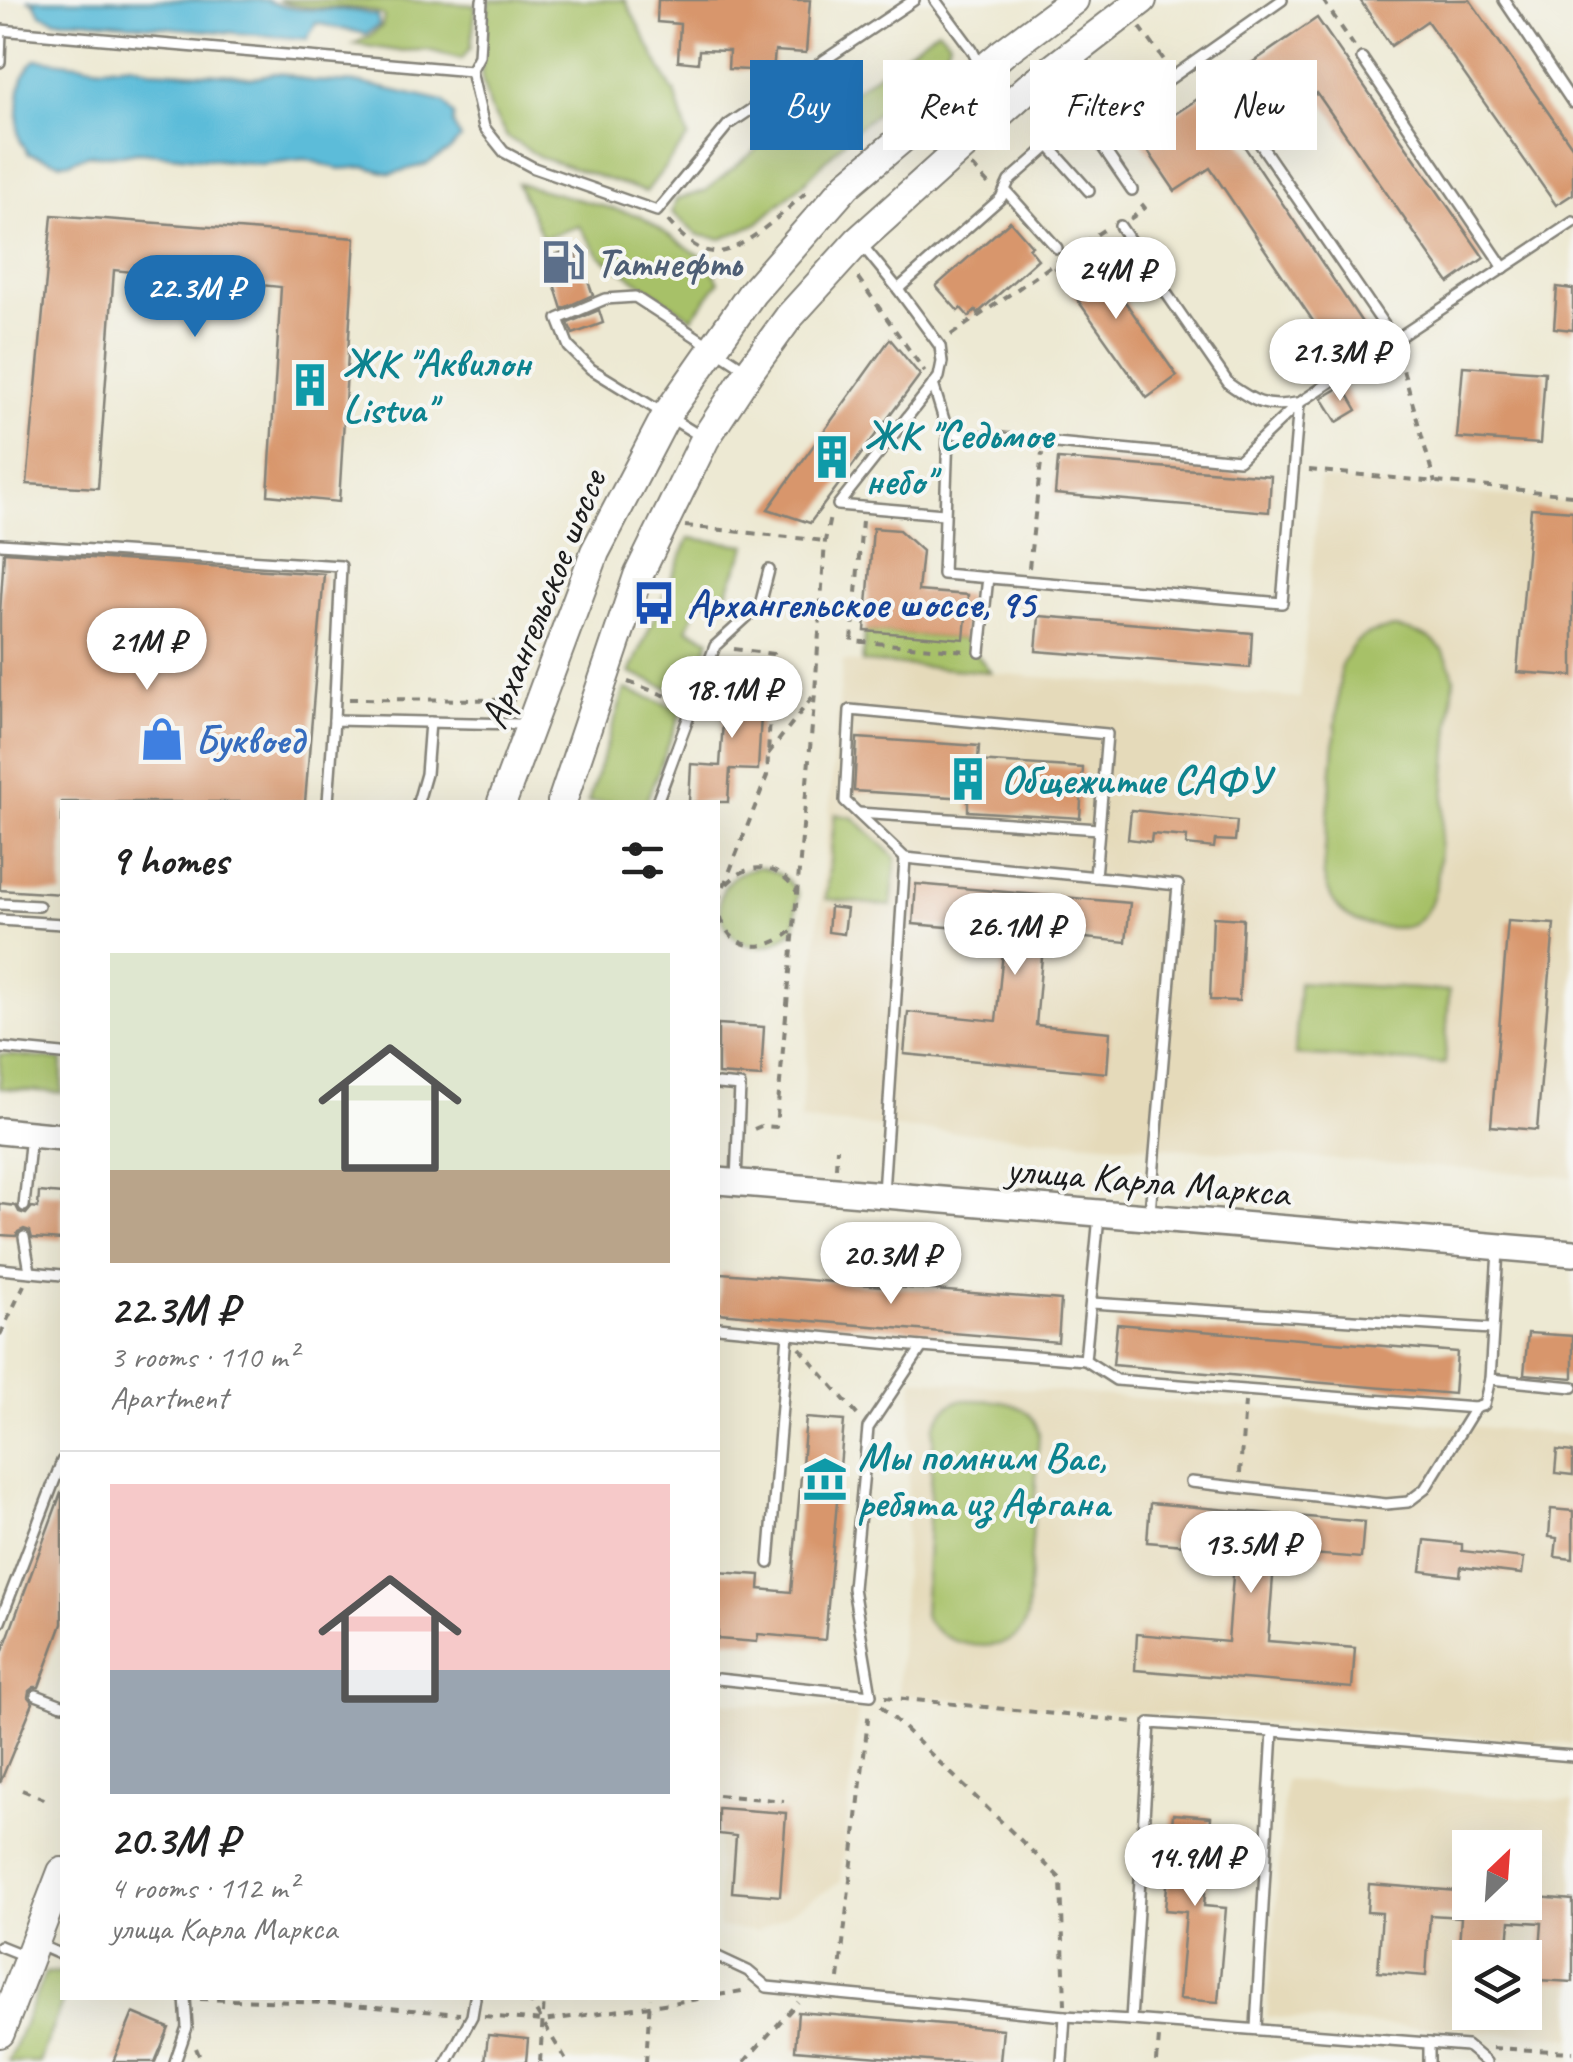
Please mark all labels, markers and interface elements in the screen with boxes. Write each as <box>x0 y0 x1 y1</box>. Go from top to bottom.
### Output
chip: Buy <box>750 60 863 150</box>
chip: Rent <box>883 60 1010 150</box>
chip: Filters <box>1030 60 1176 150</box>
chip: New <box>1196 60 1317 150</box>
pin: 24M ₽ <box>1046 237 1186 322</box>
fuel station icon: Татнефть <box>539 238 587 286</box>
place label: Татнефть <box>596 238 744 288</box>
text: 24M ₽ <box>1078 249 1154 290</box>
pin: 22.3M ₽ <box>103 255 287 340</box>
text: 22.3M ₽ <box>146 267 244 308</box>
pin: 21.3M ₽ <box>1248 319 1432 404</box>
text: 21.3M ₽ <box>1291 331 1389 372</box>
place label: ЖК "Аквилон Listva" <box>343 338 533 434</box>
building icon: ЖК "Аквилон Listva" <box>286 361 334 409</box>
place label: ЖК "Седьмое небо" <box>865 410 1056 506</box>
building icon: ЖК "Седьмое небо" <box>808 433 856 481</box>
street label: Архангельское шоссе <box>468 460 619 736</box>
bus stop icon: Архангельское шоссе, 95 <box>630 579 678 627</box>
place label: Архангельское шоссе, 95 <box>687 579 1038 629</box>
pin: 21M ₽ <box>77 608 217 693</box>
text: 21M ₽ <box>109 620 185 661</box>
pin: 18.1M ₽ <box>640 656 824 741</box>
text: 18.1M ₽ <box>683 668 781 709</box>
shop icon: Буквоед <box>138 715 186 763</box>
place label: Буквоед <box>195 715 307 765</box>
building icon: Общежитие САФУ <box>944 755 992 803</box>
place label: Общежитие САФУ <box>1001 755 1276 805</box>
icon: filters <box>615 833 670 888</box>
text: 9 homes <box>110 834 228 887</box>
pin: 26.1M ₽ <box>923 893 1107 978</box>
text: 26.1M ₽ <box>966 905 1064 946</box>
icon: home <box>300 1018 480 1198</box>
street label: улица Карла Маркса <box>1002 1144 1294 1218</box>
pin: 20.3M ₽ <box>799 1222 983 1307</box>
text: 20.3M ₽ <box>842 1234 940 1275</box>
text: 22.3M ₽ <box>110 1283 238 1336</box>
text: 3 rooms · 110 m² <box>110 1336 297 1377</box>
text: Apartment <box>110 1377 228 1418</box>
place label: Мы помним Вас, ребята из Афгана <box>858 1432 1113 1529</box>
museum icon: Мы помним Вас, ребята из Афгана <box>801 1455 849 1503</box>
pin: 13.5M ₽ <box>1159 1511 1343 1596</box>
text: 13.5M ₽ <box>1203 1523 1299 1564</box>
icon: home <box>300 1549 480 1729</box>
text: 20.3M ₽ <box>110 1814 238 1867</box>
pin: 14.9M ₽ <box>1103 1824 1287 1909</box>
north arrow <box>1452 1830 1542 1920</box>
map controls <box>1452 1830 1542 2030</box>
text: 14.9M ₽ <box>1147 1836 1243 1877</box>
text: 4 rooms · 112 m² <box>110 1867 297 1908</box>
text: улица Карла Маркса <box>110 1908 337 1949</box>
button: layers <box>1452 1940 1542 2030</box>

